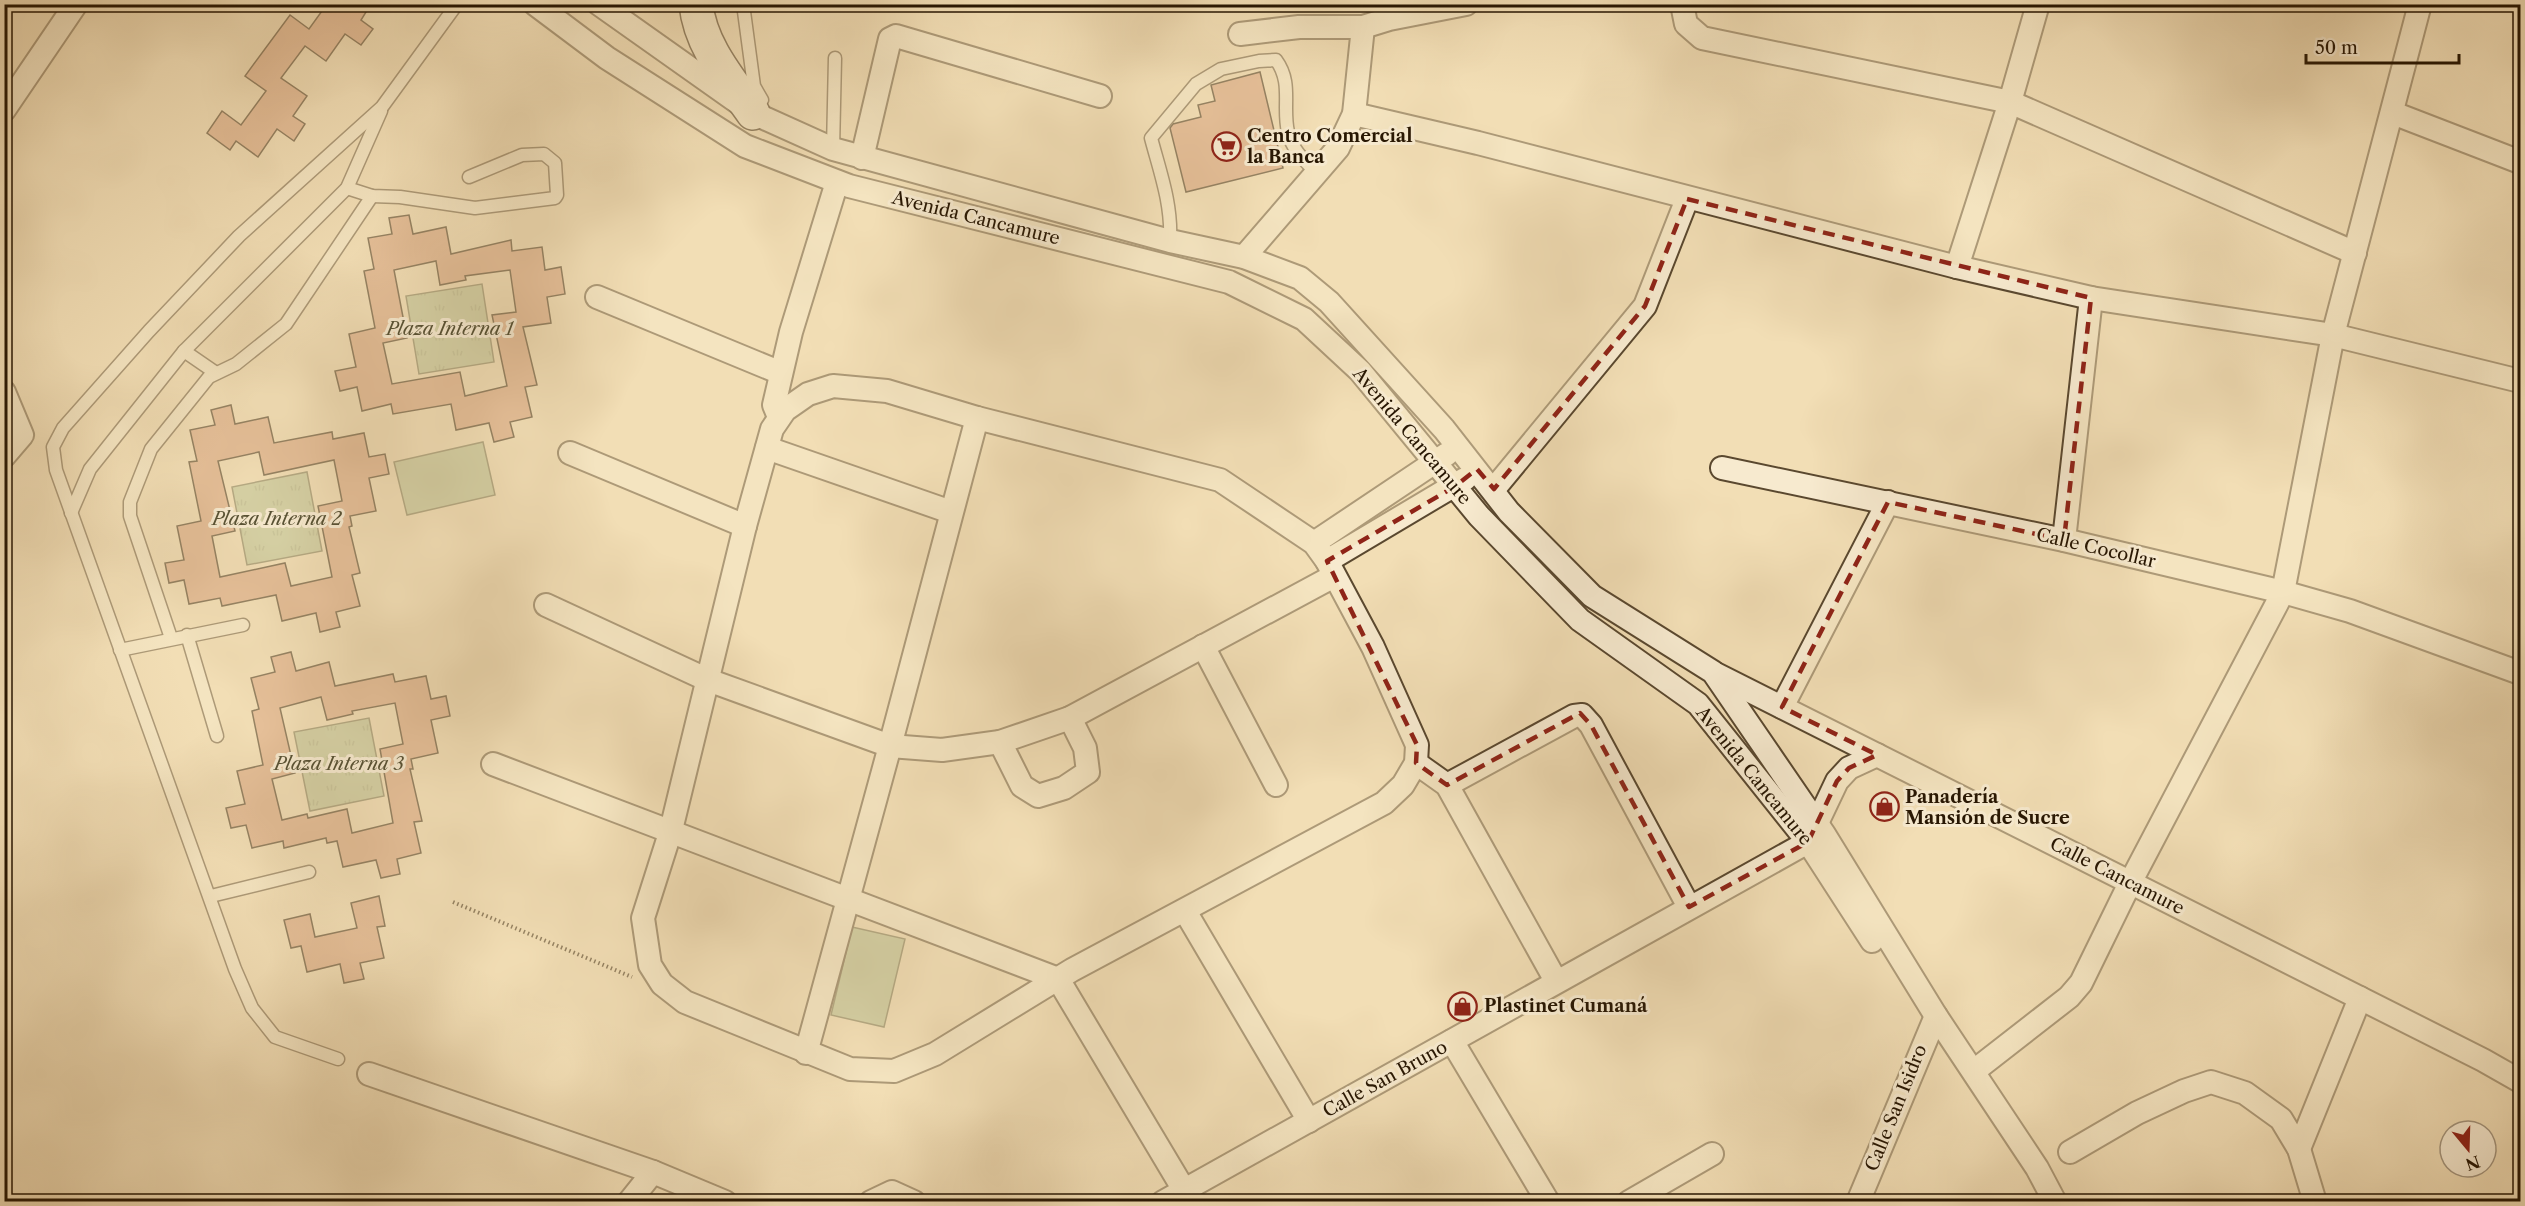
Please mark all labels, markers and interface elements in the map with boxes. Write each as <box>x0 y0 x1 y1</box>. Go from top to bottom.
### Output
scale bar <box>2306 27 2459 65</box>
text: 50 m <box>2315 37 2358 59</box>
place label: Centro Comercial la Banca <box>1247 125 1413 168</box>
supermarket icon: Centro Comercial la Banca <box>1210 130 1242 162</box>
street label: Avenida Cancamure <box>889 186 1062 250</box>
park label: Plaza Interna 1 <box>384 318 515 340</box>
street label: Avenida Cancamure <box>1348 362 1476 509</box>
park label: Plaza Interna 2 <box>210 508 342 530</box>
street label: Calle Cocollar <box>2034 524 2158 573</box>
street label: Avenida Cancamure <box>1691 701 1817 850</box>
park label: Plaza Interna 3 <box>272 753 404 775</box>
place label: Panadería Mansión de Sucre <box>1905 786 2070 829</box>
shop icon: Panadería Mansión de Sucre <box>1868 791 1900 823</box>
street label: Calle Cancamure <box>2046 833 2188 919</box>
shop icon: Plastinet Cumaná <box>1447 990 1479 1022</box>
place label: Plastinet Cumaná <box>1484 995 1648 1017</box>
street label: Calle San Bruno <box>1319 1036 1451 1122</box>
street label: Calle San Isidro <box>1861 1042 1931 1174</box>
north arrow <box>2438 1119 2498 1179</box>
text: N <box>2463 1151 2483 1175</box>

